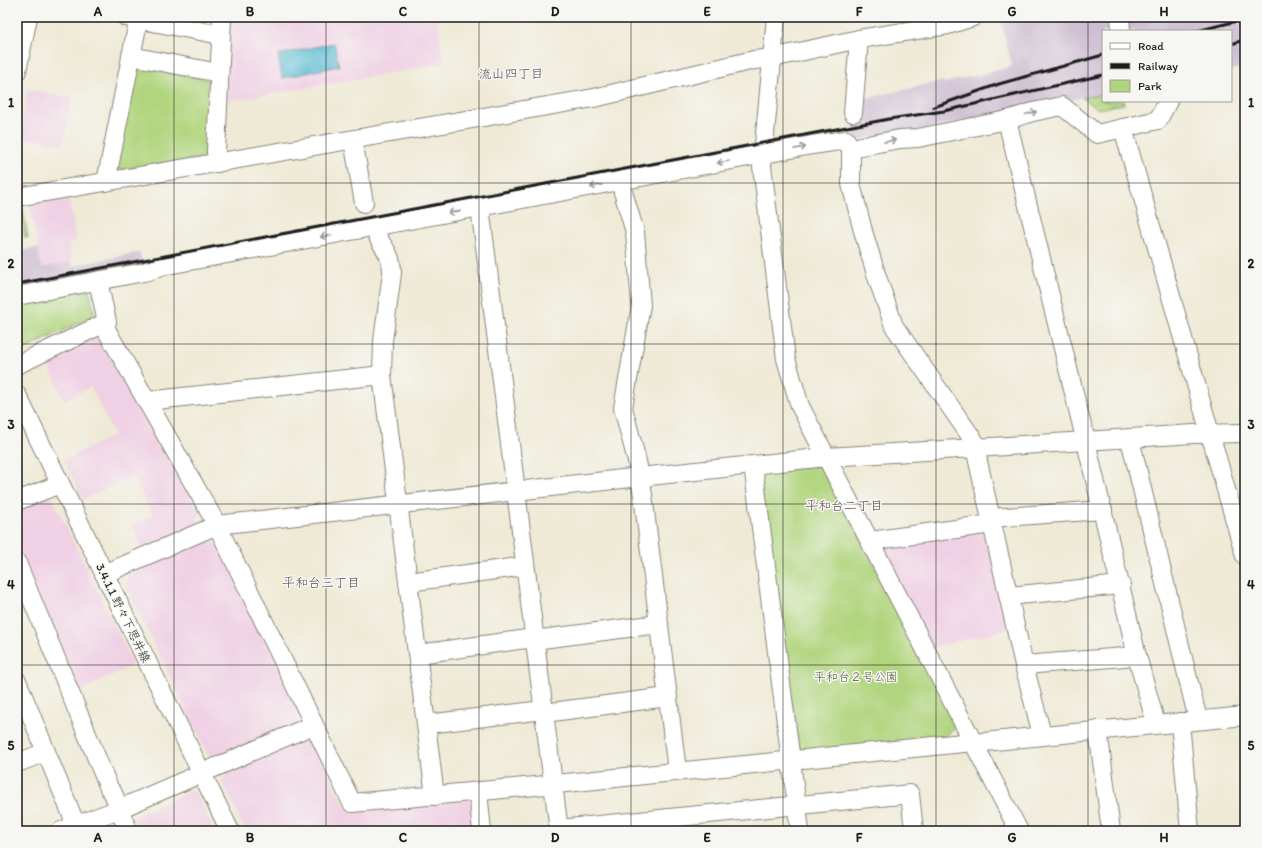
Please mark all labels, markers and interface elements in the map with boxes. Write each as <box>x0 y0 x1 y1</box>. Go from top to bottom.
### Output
text: A <box>93 4 103 19</box>
text: B <box>246 4 255 19</box>
text: C <box>399 4 408 19</box>
text: D <box>551 4 560 19</box>
text: E <box>703 4 711 19</box>
text: F <box>856 4 863 19</box>
text: G <box>1008 4 1017 19</box>
text: H <box>1160 4 1169 19</box>
legend <box>1102 30 1232 102</box>
text: Road <box>1138 39 1164 53</box>
text: Railway <box>1138 59 1178 73</box>
district label: 流山四丁目 <box>478 66 544 81</box>
text: Park <box>1138 79 1162 93</box>
text: 1 <box>8 95 14 110</box>
text: 1 <box>1248 95 1254 110</box>
one-way arrow <box>1024 109 1037 116</box>
one-way arrow <box>883 136 896 144</box>
one-way arrow <box>793 143 806 151</box>
one-way arrow <box>717 158 730 166</box>
one-way arrow <box>590 182 603 190</box>
one-way arrow <box>448 208 461 216</box>
one-way arrow <box>320 233 333 241</box>
text: 2 <box>8 256 15 271</box>
text: 2 <box>1248 256 1255 271</box>
text: 3 <box>7 417 15 432</box>
text: 3 <box>1247 417 1255 432</box>
district label: 平和台二丁目 <box>805 498 883 513</box>
street label: 3.4.1.1 野々下思井線 <box>93 561 153 665</box>
district label: 平和台三丁目 <box>282 575 360 590</box>
text: 4 <box>7 577 15 592</box>
text: 4 <box>1247 577 1255 592</box>
park label: 平和台２号公園 <box>814 670 898 684</box>
text: 5 <box>8 738 15 753</box>
text: 5 <box>1248 738 1255 753</box>
text: A <box>93 830 103 845</box>
text: B <box>246 830 255 845</box>
text: C <box>399 830 408 845</box>
text: D <box>551 830 560 845</box>
text: E <box>703 830 711 845</box>
text: F <box>856 830 863 845</box>
text: G <box>1008 830 1017 845</box>
text: H <box>1160 830 1169 845</box>

